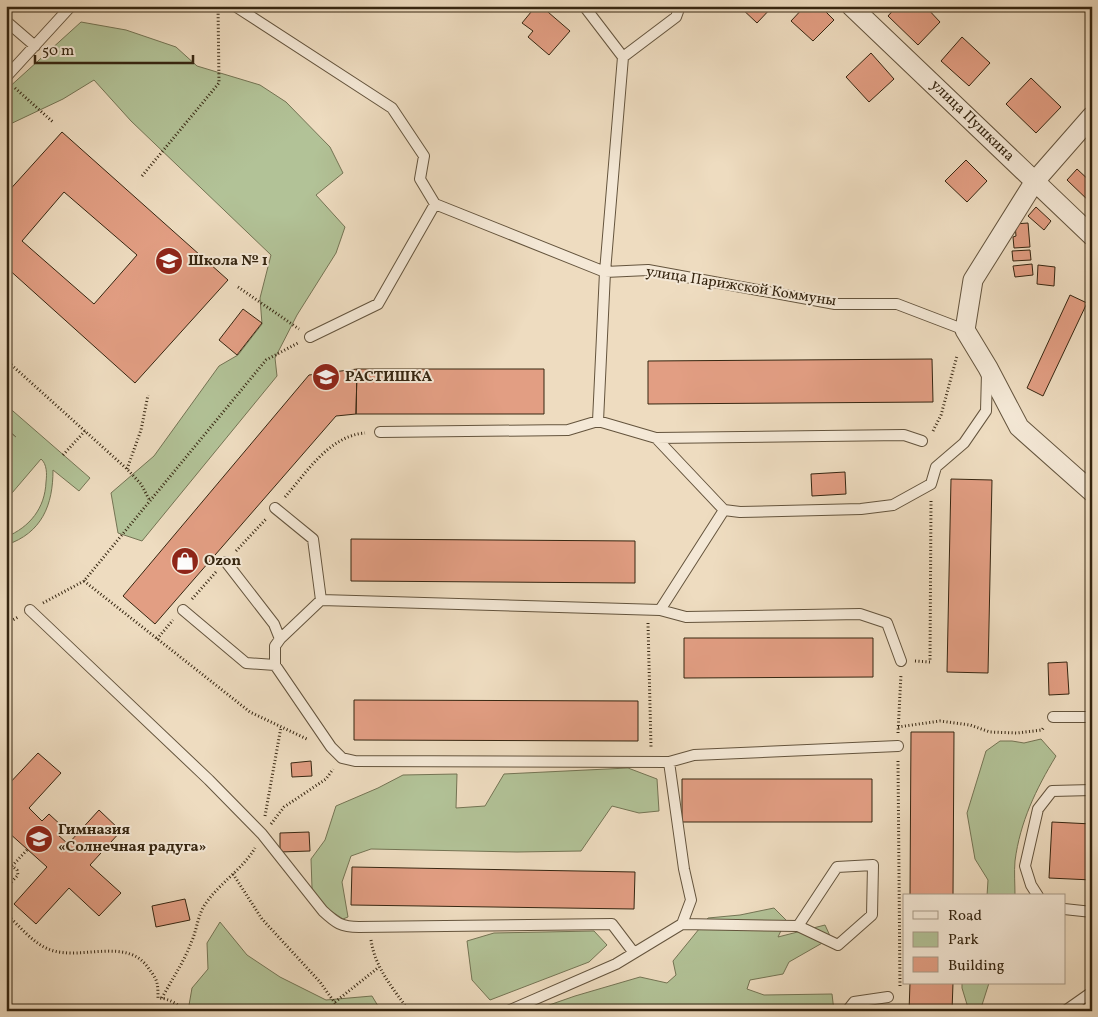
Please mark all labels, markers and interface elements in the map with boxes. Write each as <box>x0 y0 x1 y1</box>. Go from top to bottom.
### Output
scale bar <box>35 32 192 64</box>
text: 50 m <box>42 41 74 62</box>
street label: улица Пушкина <box>925 75 1019 167</box>
school or university icon: Школа № 1 <box>154 246 184 276</box>
place label: Школа № 1 <box>188 251 268 272</box>
street label: улица Парижской Коммуны <box>644 262 838 312</box>
school or university icon: РАСТИШКА <box>311 362 341 392</box>
place label: РАСТИШКА <box>345 367 432 388</box>
shop icon: Ozon <box>170 546 200 576</box>
place label: Ozon <box>204 551 241 572</box>
place label: Гимназия «Солнечная радуга» <box>58 820 206 858</box>
school or university icon: Гимназия «Солнечная радуга» <box>24 824 54 854</box>
legend <box>903 894 1066 984</box>
text: Road <box>948 906 982 927</box>
text: Park <box>948 930 979 951</box>
text: Building <box>948 956 1005 977</box>

